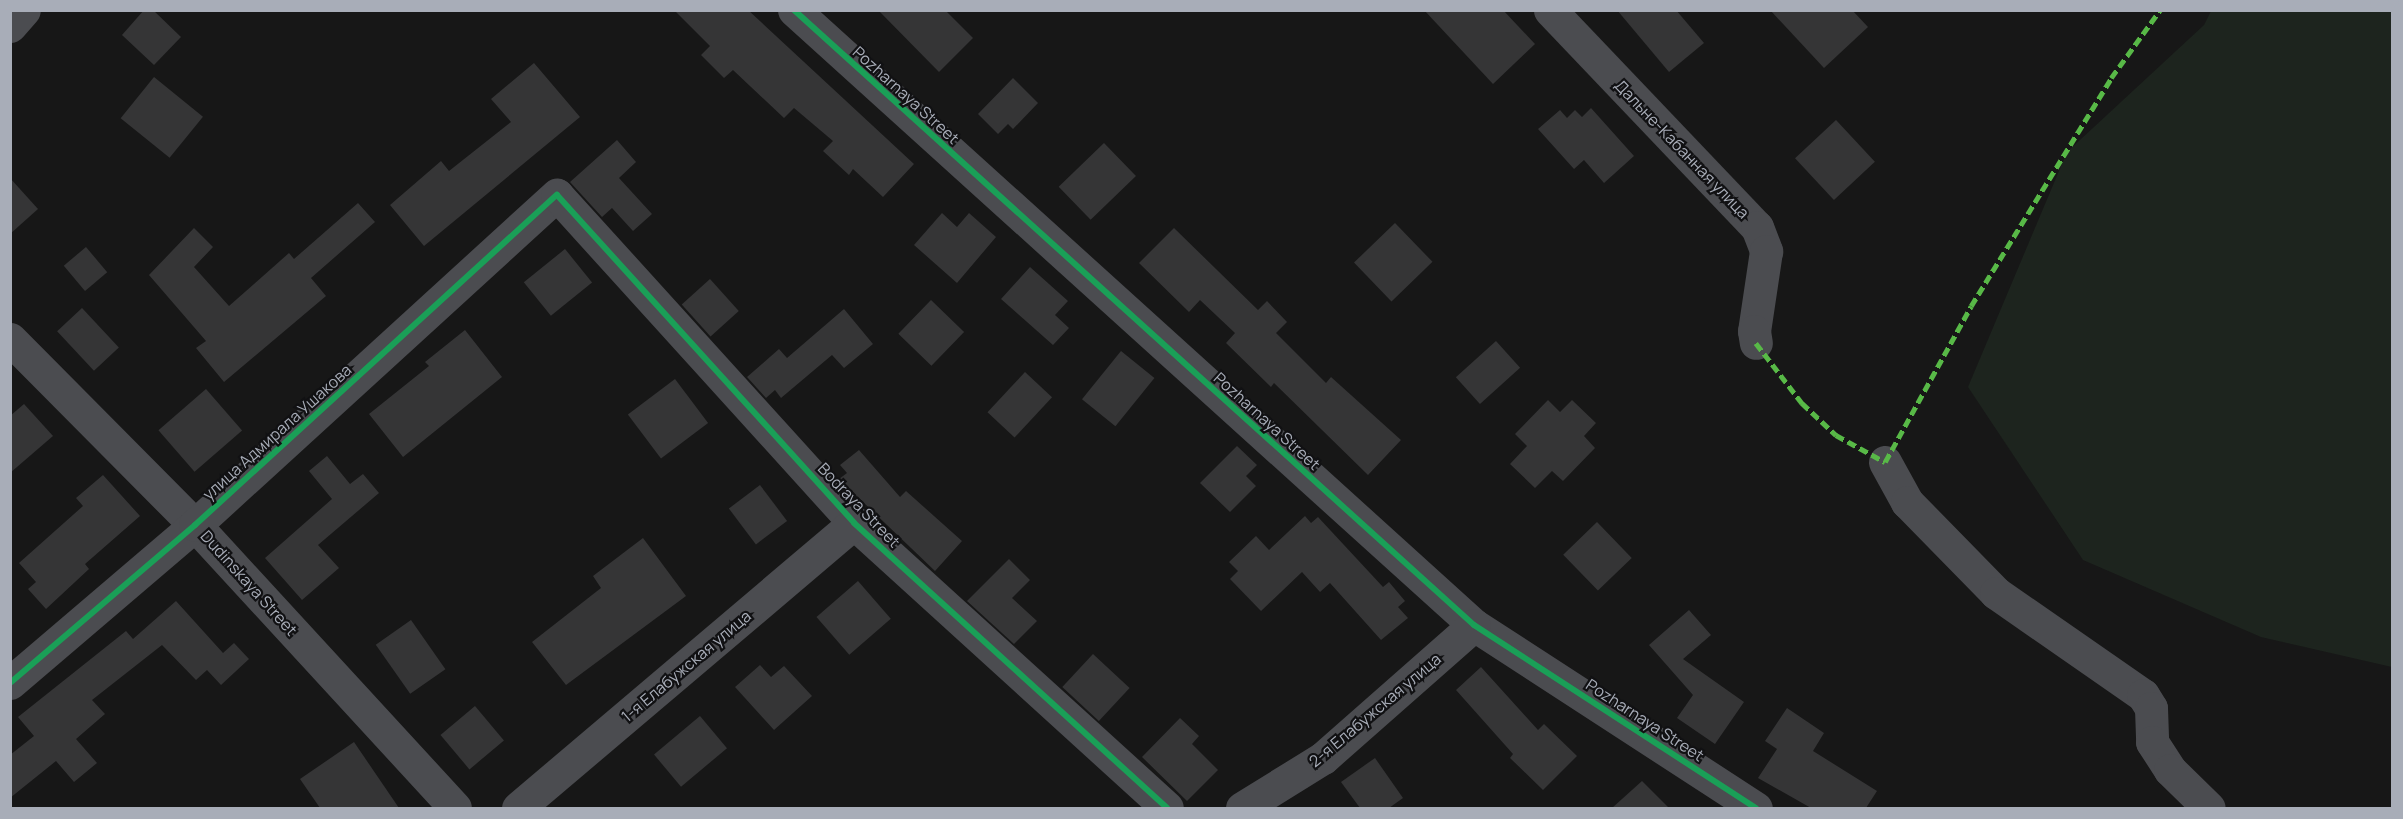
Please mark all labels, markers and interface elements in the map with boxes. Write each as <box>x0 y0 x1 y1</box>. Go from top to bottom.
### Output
street label: Pozharnaya Street <box>849 42 963 148</box>
street label: Дальне-Кабанная улица <box>1611 76 1753 222</box>
street label: улица Адмирала Ушакова <box>199 360 355 504</box>
street label: Pozharnaya Street <box>1210 368 1324 474</box>
street label: Bodraya Street <box>814 459 904 551</box>
street label: Dudinskaya Street <box>197 526 301 640</box>
street label: 1-я Елабужская улица <box>617 606 755 726</box>
street label: 2-я Елабужская улица <box>1305 649 1445 771</box>
street label: Pozharnaya Street <box>1583 675 1707 765</box>

